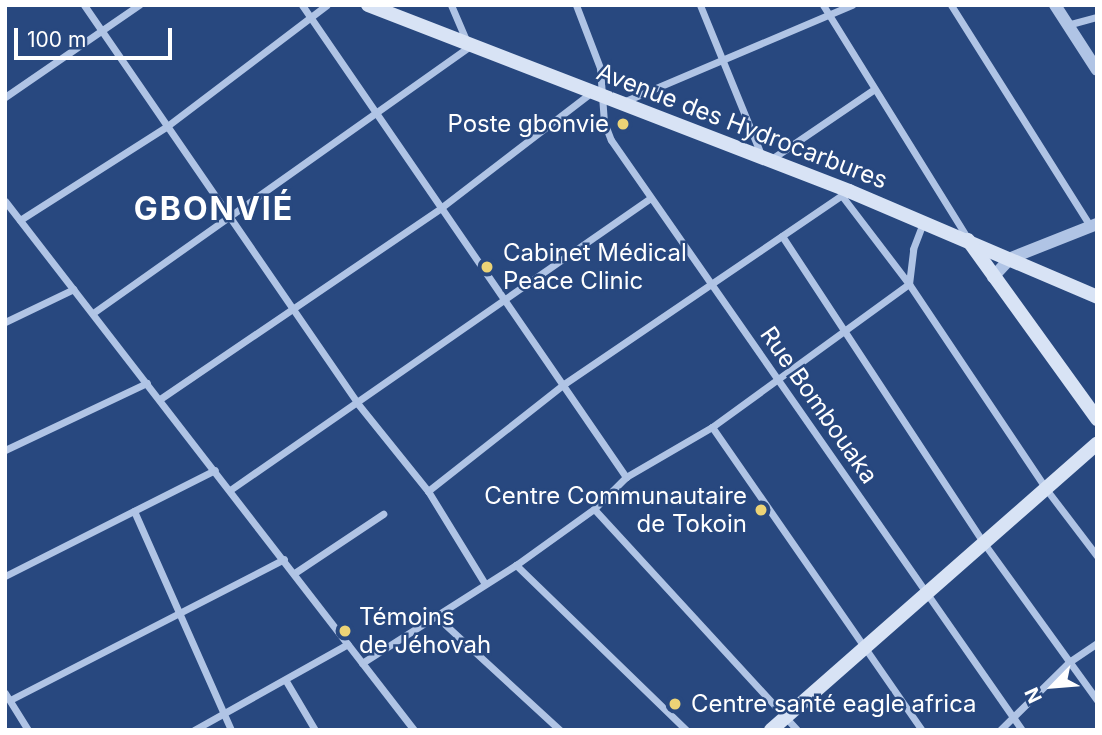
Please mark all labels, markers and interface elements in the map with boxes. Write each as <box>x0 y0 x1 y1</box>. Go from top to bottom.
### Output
scale bar <box>18 14 175 58</box>
text: 100 m <box>27 27 86 52</box>
street label: Avenue des Hydrocarbures <box>593 57 891 195</box>
place label: Poste gbonvie <box>447 110 609 138</box>
marker: Poste gbonvie <box>615 116 631 132</box>
district label: GBONVIÉ <box>135 190 293 228</box>
place label: Cabinet Médical Peace Clinic <box>503 239 687 295</box>
marker: Cabinet Médical Peace Clinic <box>477 257 497 277</box>
street label: Rue Bombouaka <box>754 321 884 489</box>
place label: Centre Communautaire de Tokoin <box>484 482 747 538</box>
marker: Centre Communautaire de Tokoin <box>753 502 769 518</box>
place label: Témoins de Jéhovah <box>359 603 491 659</box>
marker: Témoins de Jéhovah <box>337 623 353 639</box>
north arrow <box>1018 651 1088 721</box>
text: N <box>1020 684 1047 707</box>
place label: Centre santé eagle africa <box>691 690 977 718</box>
marker: Centre santé eagle africa <box>665 694 685 714</box>

